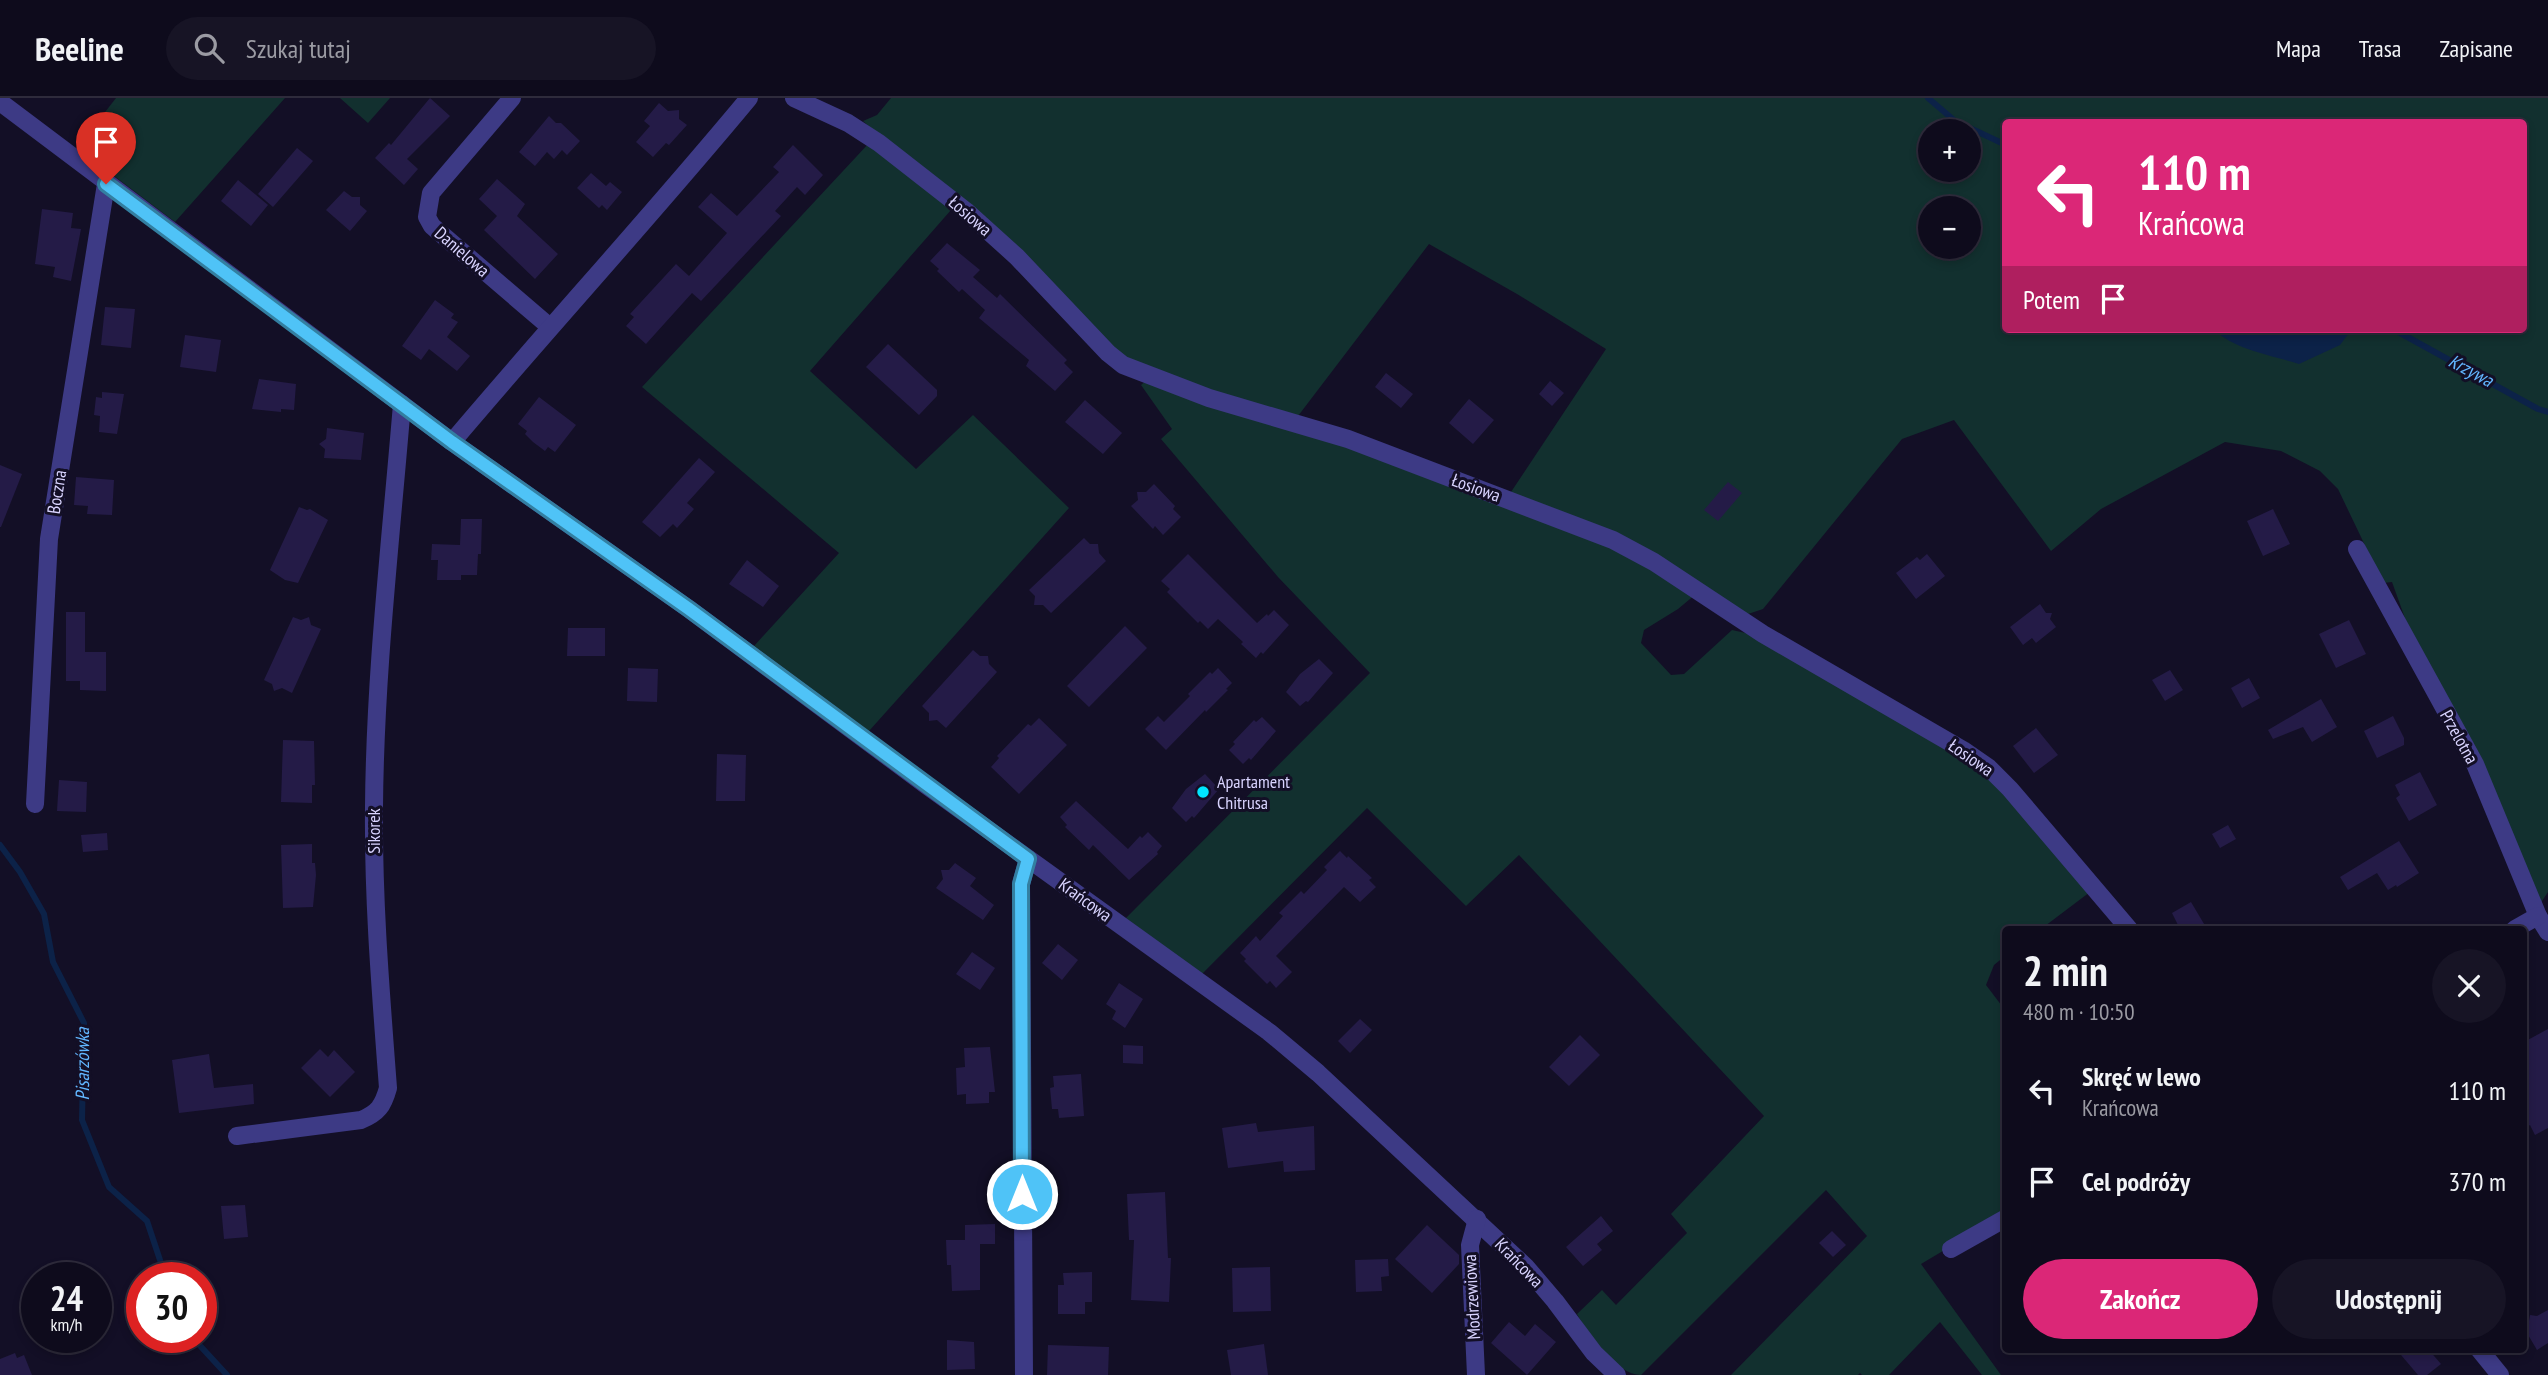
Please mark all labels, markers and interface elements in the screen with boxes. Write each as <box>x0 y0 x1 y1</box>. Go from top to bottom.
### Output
search box <box>166 17 656 80</box>
text: Beeline <box>35 27 124 70</box>
icon: search <box>190 29 228 67</box>
text: Szukaj tutaj <box>246 32 351 65</box>
text: Mapa <box>2276 33 2321 64</box>
text: Trasa <box>2359 33 2401 64</box>
text: Zapisane <box>2439 33 2513 64</box>
pin <box>76 112 136 184</box>
map controls <box>1918 119 1981 259</box>
button: + <box>1918 119 1981 182</box>
icon: arrive <box>87 123 125 161</box>
text: 110 m <box>2138 140 2251 204</box>
icon: left <box>2023 147 2114 238</box>
street label: Łosiowa <box>944 191 997 241</box>
button: − <box>1918 196 1981 259</box>
text: Krańcowa <box>2138 202 2245 244</box>
street label: Danielowa <box>430 221 495 282</box>
icon: arrive <box>2094 280 2132 318</box>
text: Potem <box>2023 283 2080 316</box>
water label: Krzywa <box>2445 348 2499 392</box>
street label: Boczna <box>42 468 71 515</box>
street label: Łosiowa <box>1449 468 1504 507</box>
street label: Przelotna <box>2435 706 2484 768</box>
street label: Łosiowa <box>1944 734 1998 781</box>
place label: Apartament Chitrusa <box>1217 770 1290 814</box>
marker: Apartament Chitrusa <box>1195 784 1211 800</box>
street label: Sikorek <box>362 808 385 854</box>
street label: Krańcowa <box>1054 873 1116 927</box>
text: 2 min <box>2023 943 2108 998</box>
button: close <box>2432 949 2506 1023</box>
text: 480 m · 10:50 <box>2023 997 2135 1026</box>
water label: Pisarzówka <box>70 1026 94 1100</box>
text: Skręć w lewo <box>2082 1060 2201 1093</box>
icon: left <box>2023 1072 2061 1110</box>
text: 110 m <box>2448 1074 2506 1107</box>
text: Krańcowa <box>2082 1093 2159 1122</box>
position arrow <box>985 1157 1059 1231</box>
icon: arrive <box>2023 1163 2061 1201</box>
text: Cel podróży <box>2082 1165 2190 1198</box>
text: 370 m <box>2448 1165 2506 1198</box>
street label: Krańcowa <box>1490 1233 1548 1292</box>
street label: Modrzewiowa <box>1458 1254 1485 1340</box>
button: Zakończ <box>2023 1259 2258 1339</box>
button: Udostępnij <box>2272 1259 2506 1339</box>
speed limit sign: 30 <box>126 1262 217 1353</box>
text: 24 <box>50 1275 83 1321</box>
text: km/h <box>51 1313 82 1336</box>

